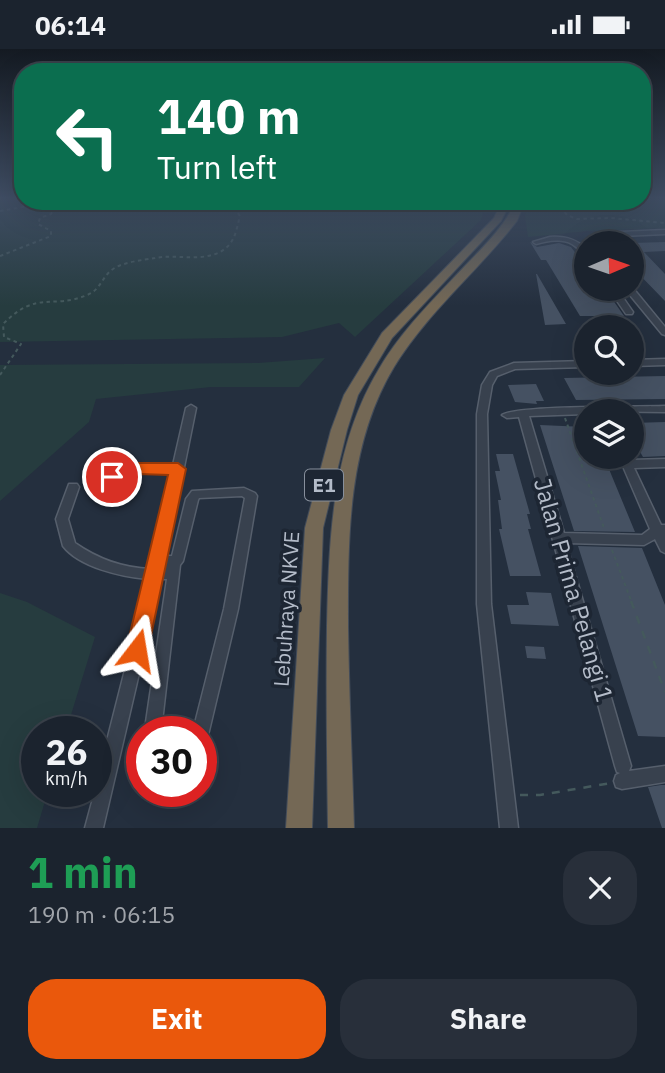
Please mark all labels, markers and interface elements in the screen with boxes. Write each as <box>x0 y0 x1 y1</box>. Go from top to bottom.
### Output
text: 06:14 <box>35 8 106 42</box>
text: 140 m <box>157 84 301 147</box>
icon: left <box>42 91 133 182</box>
text: Turn left <box>157 146 277 188</box>
north arrow <box>574 231 644 301</box>
map controls <box>574 231 644 469</box>
button: search <box>574 315 644 385</box>
button: layers <box>574 399 644 469</box>
pin <box>82 447 142 507</box>
icon: arrive <box>93 458 131 496</box>
road number: E1 <box>305 469 343 501</box>
street label: Jalan Prima Pelangi 1 <box>527 474 621 705</box>
street label: Lebuhraya NKVE <box>267 530 305 688</box>
position arrow <box>100 613 174 687</box>
speed limit sign: 30 <box>126 716 217 807</box>
text: 26 <box>45 729 88 775</box>
text: km/h <box>45 767 88 790</box>
text: 1 min <box>28 845 138 900</box>
button: close <box>563 851 637 925</box>
text: 190 m · 06:15 <box>28 899 175 929</box>
button: Exit <box>28 979 326 1059</box>
button: Share <box>340 979 637 1059</box>

